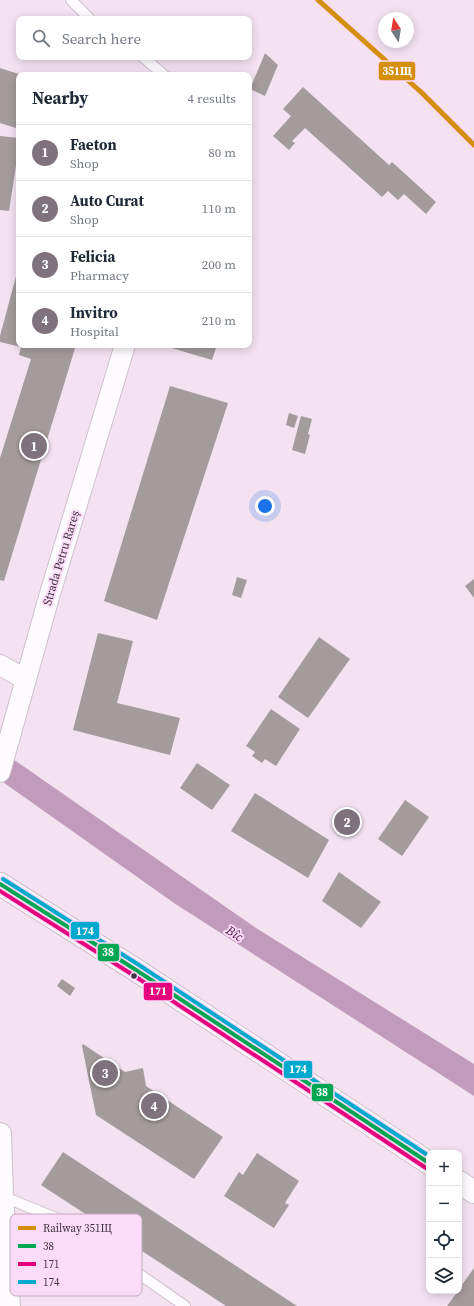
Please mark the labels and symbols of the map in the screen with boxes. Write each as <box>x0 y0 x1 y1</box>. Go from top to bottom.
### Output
north arrow <box>378 12 414 48</box>
line badge: 351Щ <box>378 61 416 81</box>
text: 351Щ <box>382 64 412 79</box>
pin: 1 <box>21 431 47 461</box>
your location <box>255 496 275 516</box>
street label: Strada Petru Rareș <box>39 509 83 607</box>
pin: 2 <box>334 807 360 837</box>
line badge: 174 <box>70 921 100 940</box>
water label: Bîc <box>222 921 247 946</box>
text: 174 <box>76 924 94 939</box>
line badge: 38 <box>97 943 120 962</box>
text: 38 <box>102 945 114 960</box>
unlabelled marker <box>129 971 139 981</box>
line badge: 171 <box>143 982 173 1001</box>
text: 171 <box>149 984 167 999</box>
pin: 3 <box>92 1058 118 1088</box>
line badge: 174 <box>283 1060 313 1079</box>
text: 174 <box>289 1062 307 1077</box>
line badge: 38 <box>311 1083 334 1102</box>
text: 38 <box>316 1085 328 1100</box>
pin: 4 <box>141 1091 167 1121</box>
legend <box>10 1214 142 1296</box>
text: Railway 351Щ <box>43 1221 113 1236</box>
text: 38 <box>43 1239 54 1254</box>
text: 171 <box>43 1257 60 1272</box>
text: 174 <box>43 1275 60 1290</box>

